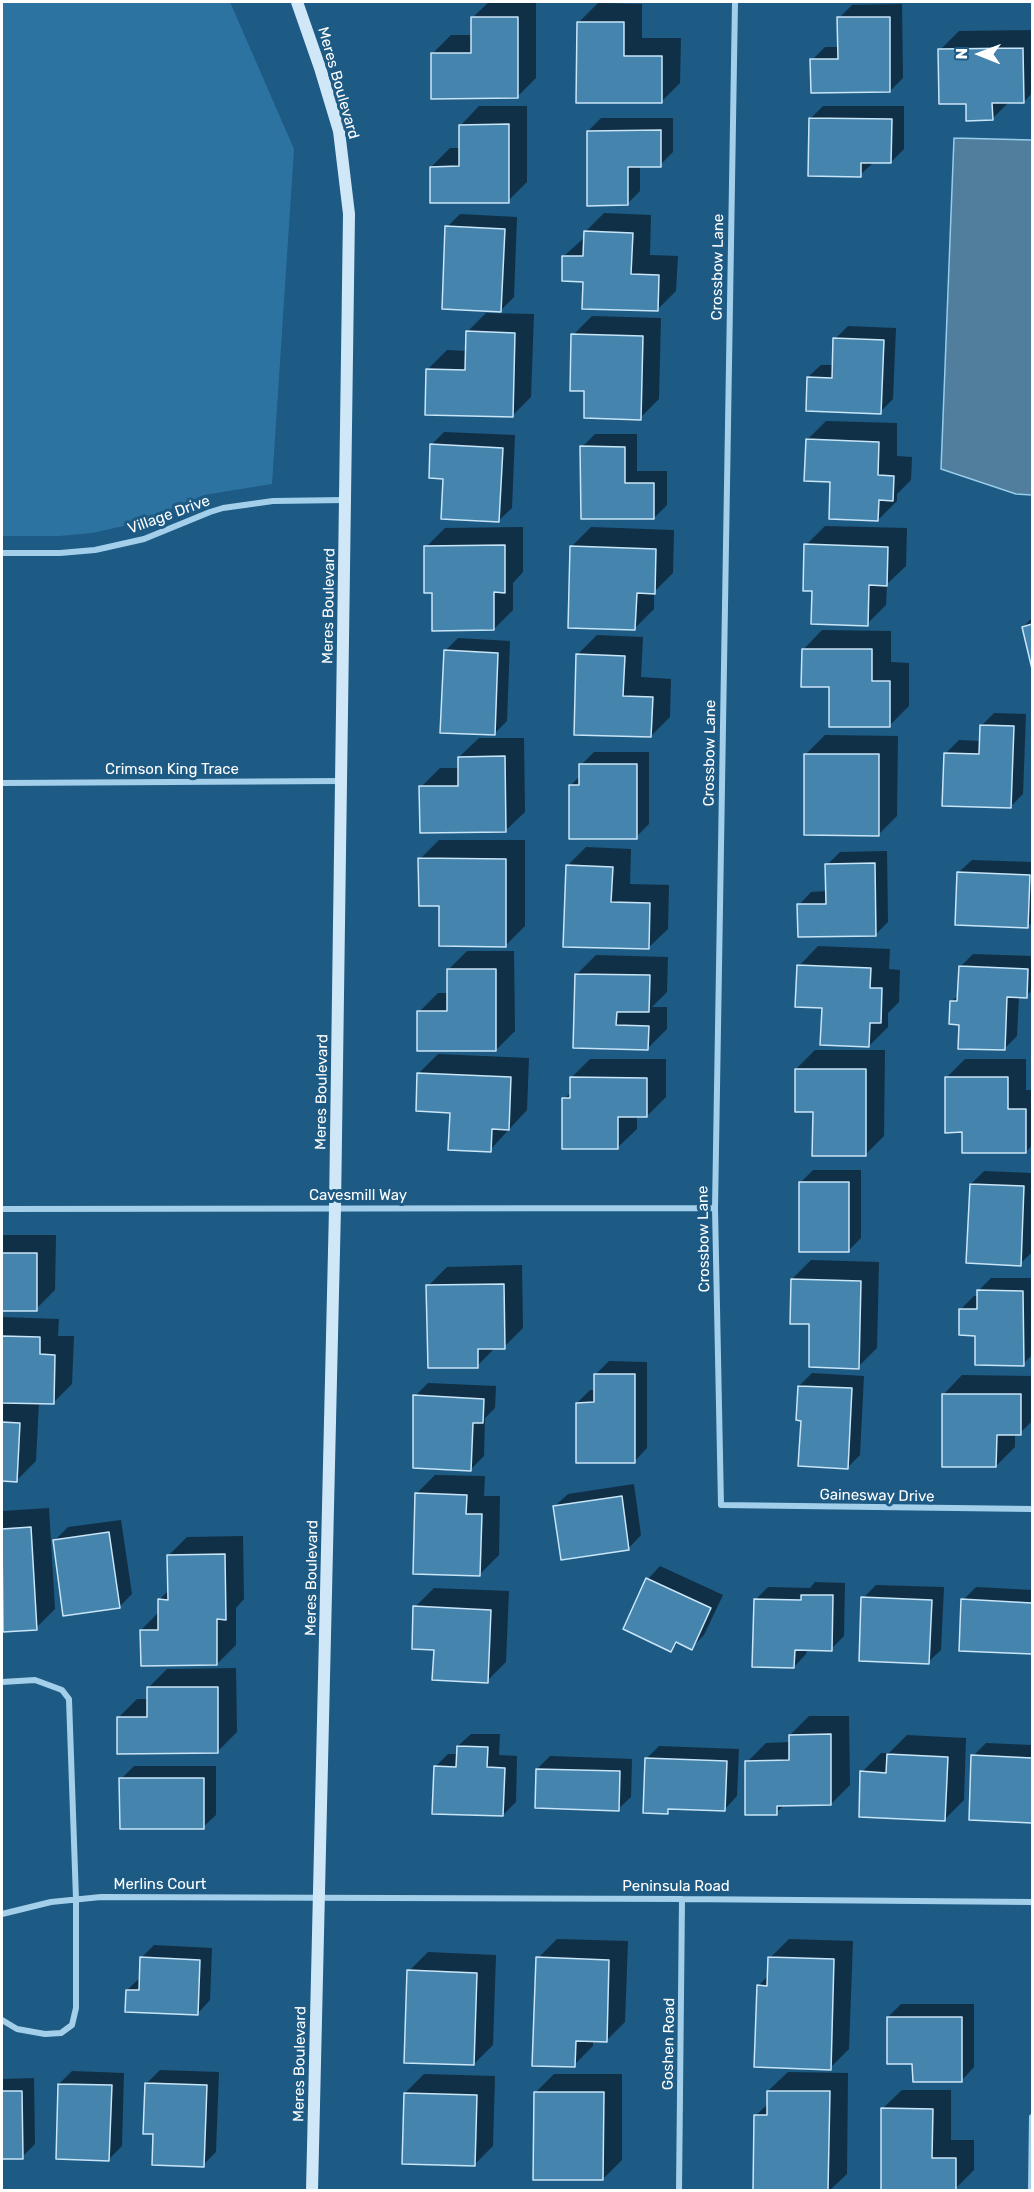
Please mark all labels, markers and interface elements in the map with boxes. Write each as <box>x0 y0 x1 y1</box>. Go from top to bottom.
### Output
north arrow <box>950 24 1010 84</box>
street label: Meres Boulevard <box>313 25 363 141</box>
text: N <box>952 48 971 60</box>
street label: Crossbow Lane <box>708 213 728 321</box>
street label: Village Drive <box>125 492 213 538</box>
street label: Meres Boulevard <box>319 548 339 664</box>
street label: Crossbow Lane <box>700 699 720 807</box>
street label: Crimson King Trace <box>105 761 239 779</box>
street label: Meres Boulevard <box>312 1034 332 1150</box>
street label: Crossbow Lane <box>694 1185 714 1293</box>
street label: Cavesmill Way <box>309 1187 407 1205</box>
street label: Gainesway Drive <box>819 1486 935 1506</box>
street label: Meres Boulevard <box>302 1520 322 1636</box>
street label: Merlins Court <box>114 1876 206 1894</box>
street label: Peninsula Road <box>622 1878 730 1896</box>
street label: Goshen Road <box>659 1998 679 2090</box>
street label: Meres Boulevard <box>290 2006 310 2122</box>

